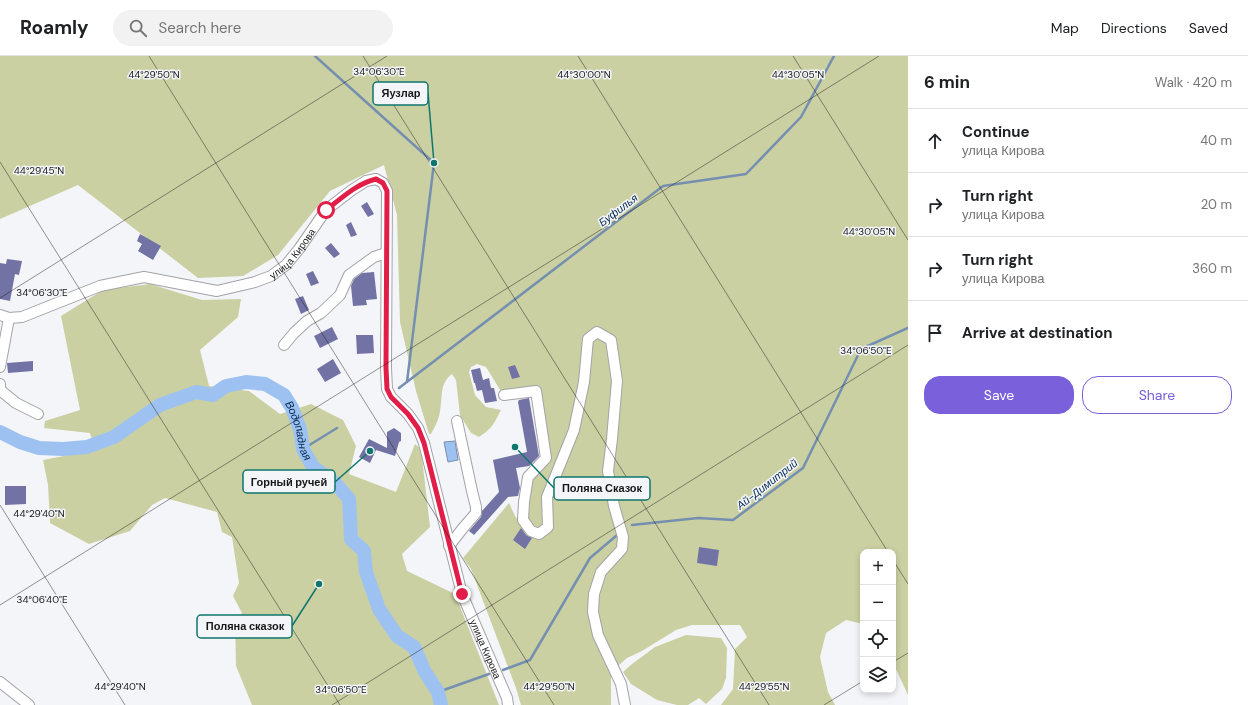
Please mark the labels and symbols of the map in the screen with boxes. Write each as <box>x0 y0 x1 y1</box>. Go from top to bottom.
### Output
text: 34°06'30"E <box>353 65 405 78</box>
text: 44°29'50"N <box>128 68 180 81</box>
text: 44°30'00"N <box>557 68 611 81</box>
text: 44°30'05"N <box>772 68 824 81</box>
callout: Яузлар <box>373 82 428 105</box>
text: Яузлар <box>381 86 421 100</box>
text: 44°29'45"N <box>14 164 64 177</box>
water label: Буфилья <box>596 191 641 229</box>
route start <box>317 201 335 219</box>
street label: улица Кирова <box>267 225 318 282</box>
text: 44°30'05"N <box>843 225 895 238</box>
text: 34°06'30"E <box>16 286 68 299</box>
text: 34°06'50"E <box>840 344 892 357</box>
water label: Водопадная <box>282 398 315 463</box>
water label: Ай-Димитрий <box>733 456 800 513</box>
callout: Горный ручей <box>243 470 335 493</box>
text: Горный ручей <box>251 475 327 489</box>
callout: Поляна Сказок <box>554 477 650 500</box>
text: Поляна Сказок <box>562 481 643 495</box>
text: 44°29'40"N <box>13 507 65 520</box>
route end <box>453 585 471 603</box>
text: 34°06'40"E <box>16 593 68 606</box>
callout: Поляна сказок <box>197 615 292 638</box>
street label: улица Кирова <box>467 617 504 681</box>
text: Поляна сказок <box>206 619 285 633</box>
text: 44°29'40"N <box>94 680 146 693</box>
text: 44°29'50"N <box>523 680 575 693</box>
text: 44°29'55"N <box>739 680 789 693</box>
text: 34°06'50"E <box>315 683 367 696</box>

